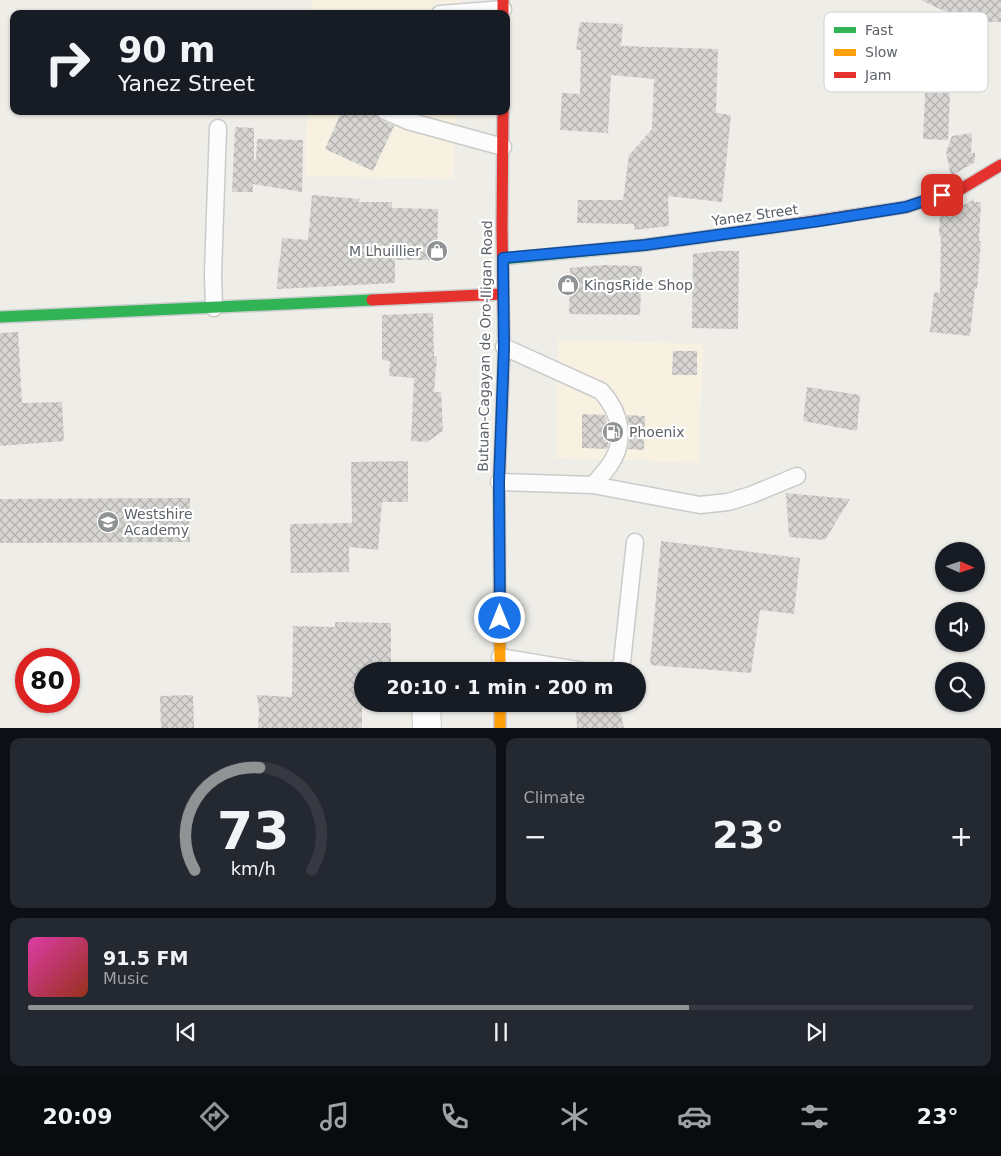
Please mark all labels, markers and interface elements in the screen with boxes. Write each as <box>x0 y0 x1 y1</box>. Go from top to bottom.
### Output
legend <box>824 12 988 92</box>
text: Fast <box>865 22 894 38</box>
icon: right <box>35 30 100 95</box>
text: 90 m <box>118 30 215 70</box>
text: Slow <box>865 44 898 60</box>
text: Jam <box>864 67 891 83</box>
text: Yanez Street <box>118 71 255 96</box>
pin <box>921 174 963 216</box>
icon: arrive <box>928 181 956 209</box>
street label: Yanez Street <box>710 201 800 229</box>
street label: Butuan-Cagayan de Oro-Iligan Road <box>475 220 495 472</box>
shop icon: M Lhuillier <box>425 239 449 263</box>
place label: M Lhuillier <box>349 243 421 259</box>
shop icon: KingsRide Shop <box>556 273 580 297</box>
place label: KingsRide Shop <box>584 277 693 293</box>
fuel station icon: Phoenix <box>601 420 625 444</box>
place label: Phoenix <box>629 424 685 440</box>
place label: Westshire Academy <box>124 506 193 538</box>
school or university icon: Westshire Academy <box>96 510 120 534</box>
north arrow <box>935 542 985 592</box>
map controls <box>935 542 985 712</box>
position arrow <box>473 591 525 643</box>
button: sound <box>935 602 985 652</box>
speed limit sign: 80 <box>15 648 80 713</box>
button: search <box>935 662 985 712</box>
text: 20:10 · 1 min · 200 m <box>386 676 614 698</box>
text: Climate <box>524 788 585 807</box>
text: 73 <box>217 801 289 861</box>
text: 23° <box>712 813 784 857</box>
text: − <box>524 820 547 853</box>
text: + <box>950 820 973 853</box>
text: km/h <box>230 858 275 879</box>
text: 91.5 FM <box>103 947 188 969</box>
text: Music <box>103 969 149 988</box>
icon: previous <box>172 1018 200 1046</box>
icon: pause <box>487 1018 515 1046</box>
icon: next <box>802 1018 830 1046</box>
icon: directions <box>197 1099 232 1134</box>
icon: music <box>317 1099 352 1134</box>
icon: phone <box>437 1099 472 1134</box>
icon: climate <box>557 1099 592 1134</box>
icon: car <box>677 1099 712 1134</box>
icon: filters <box>797 1099 832 1134</box>
text: 20:09 <box>42 1104 112 1129</box>
text: 23° <box>917 1104 958 1129</box>

